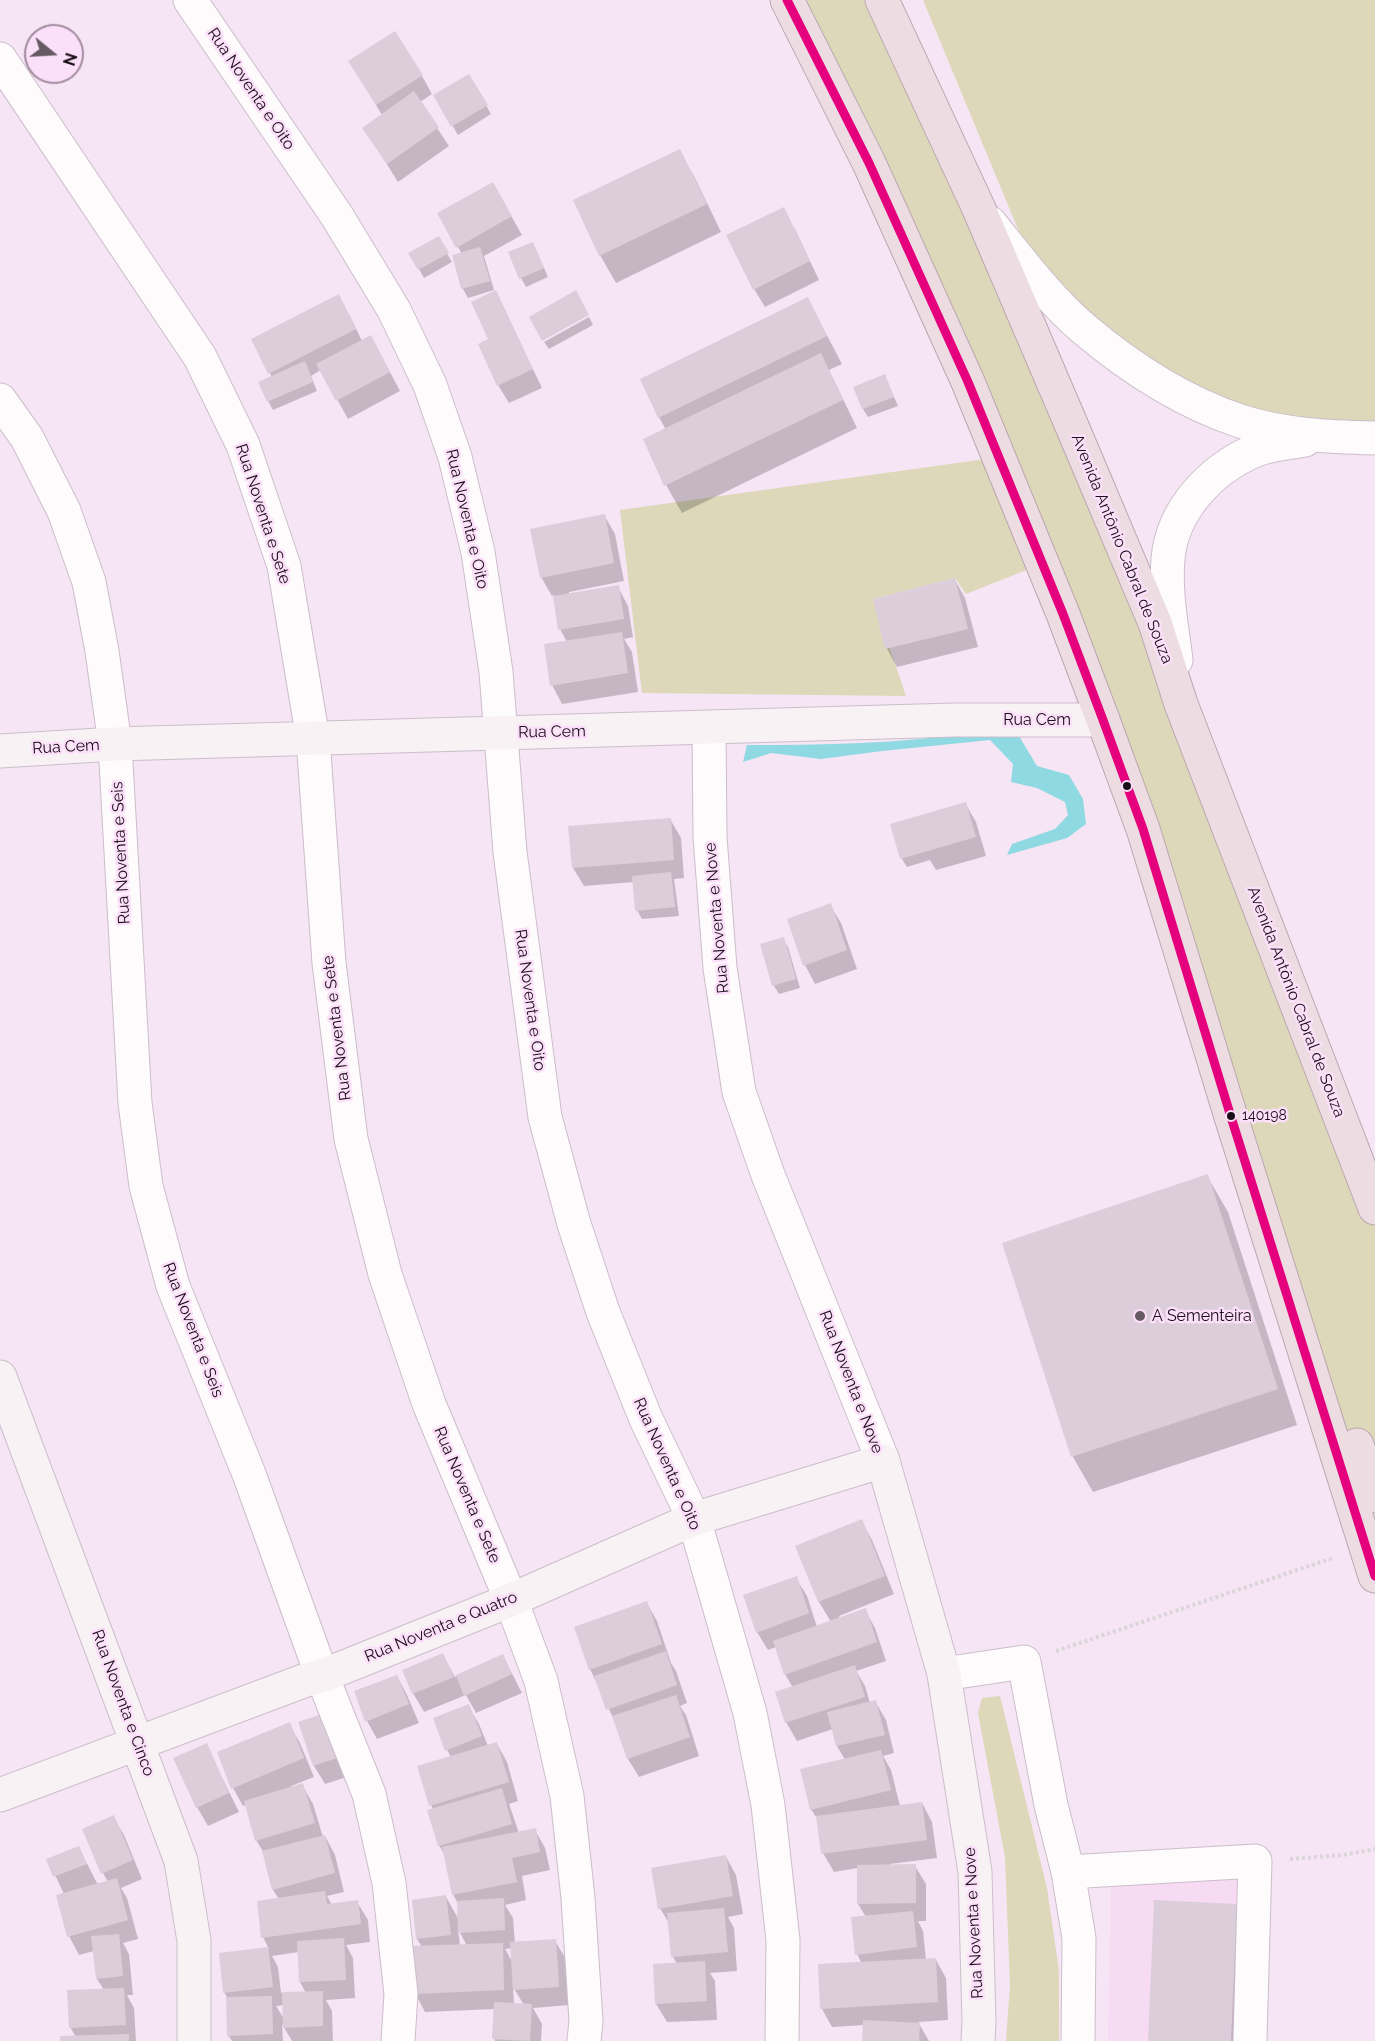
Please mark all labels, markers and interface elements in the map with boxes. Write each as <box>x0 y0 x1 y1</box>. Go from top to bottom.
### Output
north arrow <box>24 24 84 84</box>
street label: Rua Noventa e Oito <box>203 24 299 154</box>
text: N <box>59 50 81 68</box>
street label: Avenida Antônio Cabral de Souza <box>1067 431 1177 667</box>
street label: Rua Noventa e Sete <box>231 441 295 587</box>
street label: Rua Noventa e Oito <box>442 447 492 591</box>
street label: Rua Cem <box>1003 710 1071 730</box>
street label: Rua Cem <box>518 722 586 742</box>
street label: Rua Cem <box>32 736 100 758</box>
unlabelled marker <box>1121 780 1133 792</box>
street label: Rua Noventa e Seis <box>108 781 134 925</box>
street label: Rua Noventa e Nove <box>701 842 733 994</box>
street label: Avenida Antônio Cabral de Souza <box>1243 884 1349 1120</box>
street label: Rua Noventa e Oito <box>511 928 549 1072</box>
street label: Rua Noventa e Sete <box>319 954 355 1102</box>
place label: 140198 <box>1242 1108 1287 1124</box>
marker: 140198 <box>1225 1110 1237 1122</box>
street label: Rua Noventa e Seis <box>158 1260 228 1400</box>
place label: A Sementeira <box>1152 1306 1252 1326</box>
street label: Rua Noventa e Nove <box>815 1308 887 1456</box>
marker: A Sementeira <box>1133 1309 1147 1323</box>
street label: Rua Noventa e Oito <box>629 1395 705 1533</box>
street label: Rua Noventa e Sete <box>430 1424 504 1566</box>
street label: Rua Noventa e Quatro <box>362 1588 520 1666</box>
street label: Rua Noventa e Cinco <box>88 1627 158 1779</box>
street label: Rua Noventa e Nove <box>960 1847 988 1999</box>

